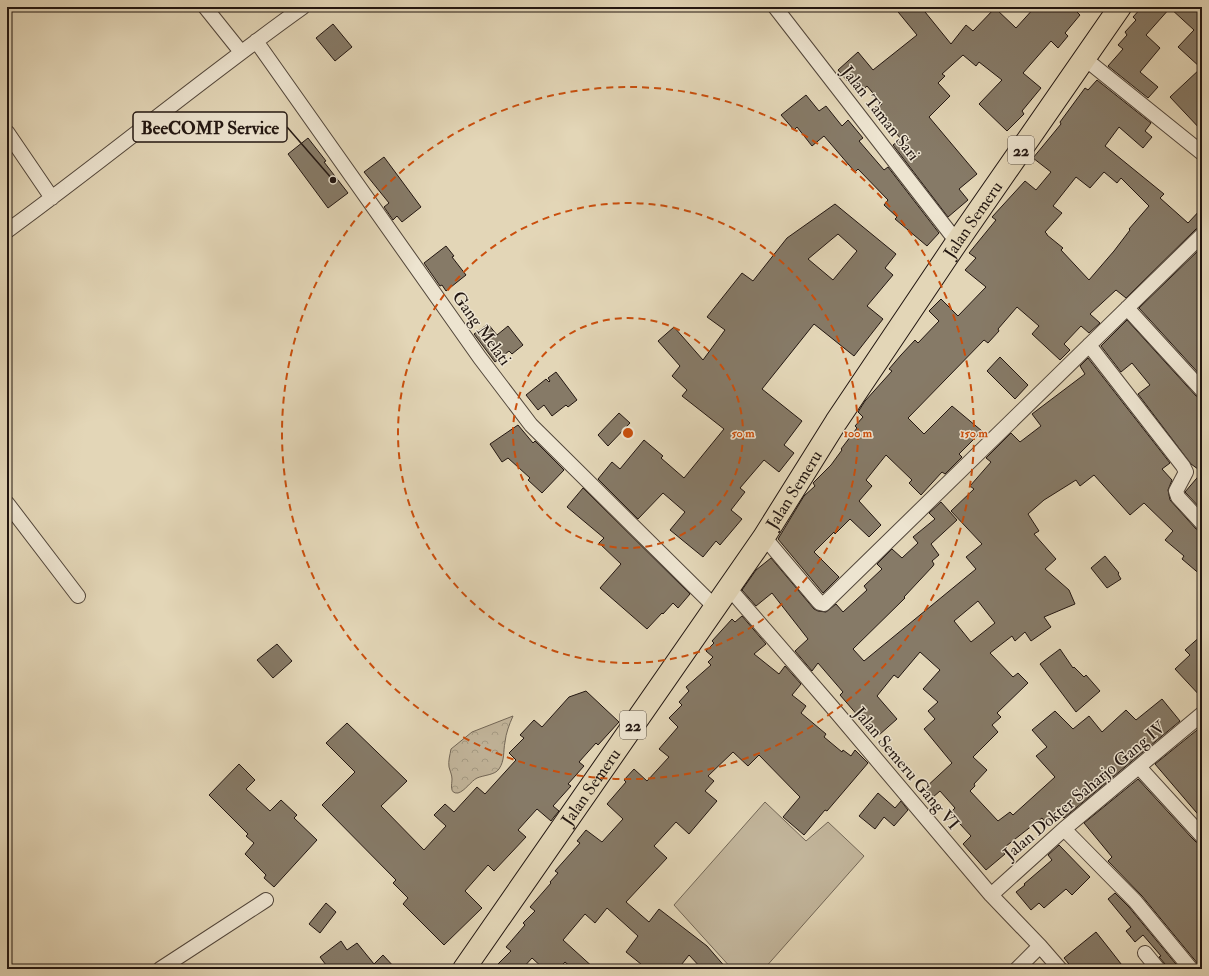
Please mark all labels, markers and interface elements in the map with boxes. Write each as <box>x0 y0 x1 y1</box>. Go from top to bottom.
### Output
street label: Jalan Taman Sari <box>836 61 924 166</box>
callout: BeeCOMP Service <box>133 112 287 142</box>
text: BeeCOMP Service <box>141 117 279 140</box>
road number: 22 <box>1008 136 1034 164</box>
street label: Jalan Semeru <box>939 177 1007 264</box>
street label: Gang Melati <box>448 287 516 370</box>
centre of rings <box>621 426 635 440</box>
text: 50 m <box>731 426 755 441</box>
text: 100 m <box>844 426 873 441</box>
text: 150 m <box>960 426 988 441</box>
street label: Jalan Semeru <box>761 446 827 535</box>
street label: Jalan Semeru Gang VI <box>848 702 964 835</box>
road number: 22 <box>620 711 646 739</box>
street label: Jalan Dokter Saharjo Gang IV <box>998 716 1171 866</box>
street label: Jalan Semeru <box>556 744 625 831</box>

